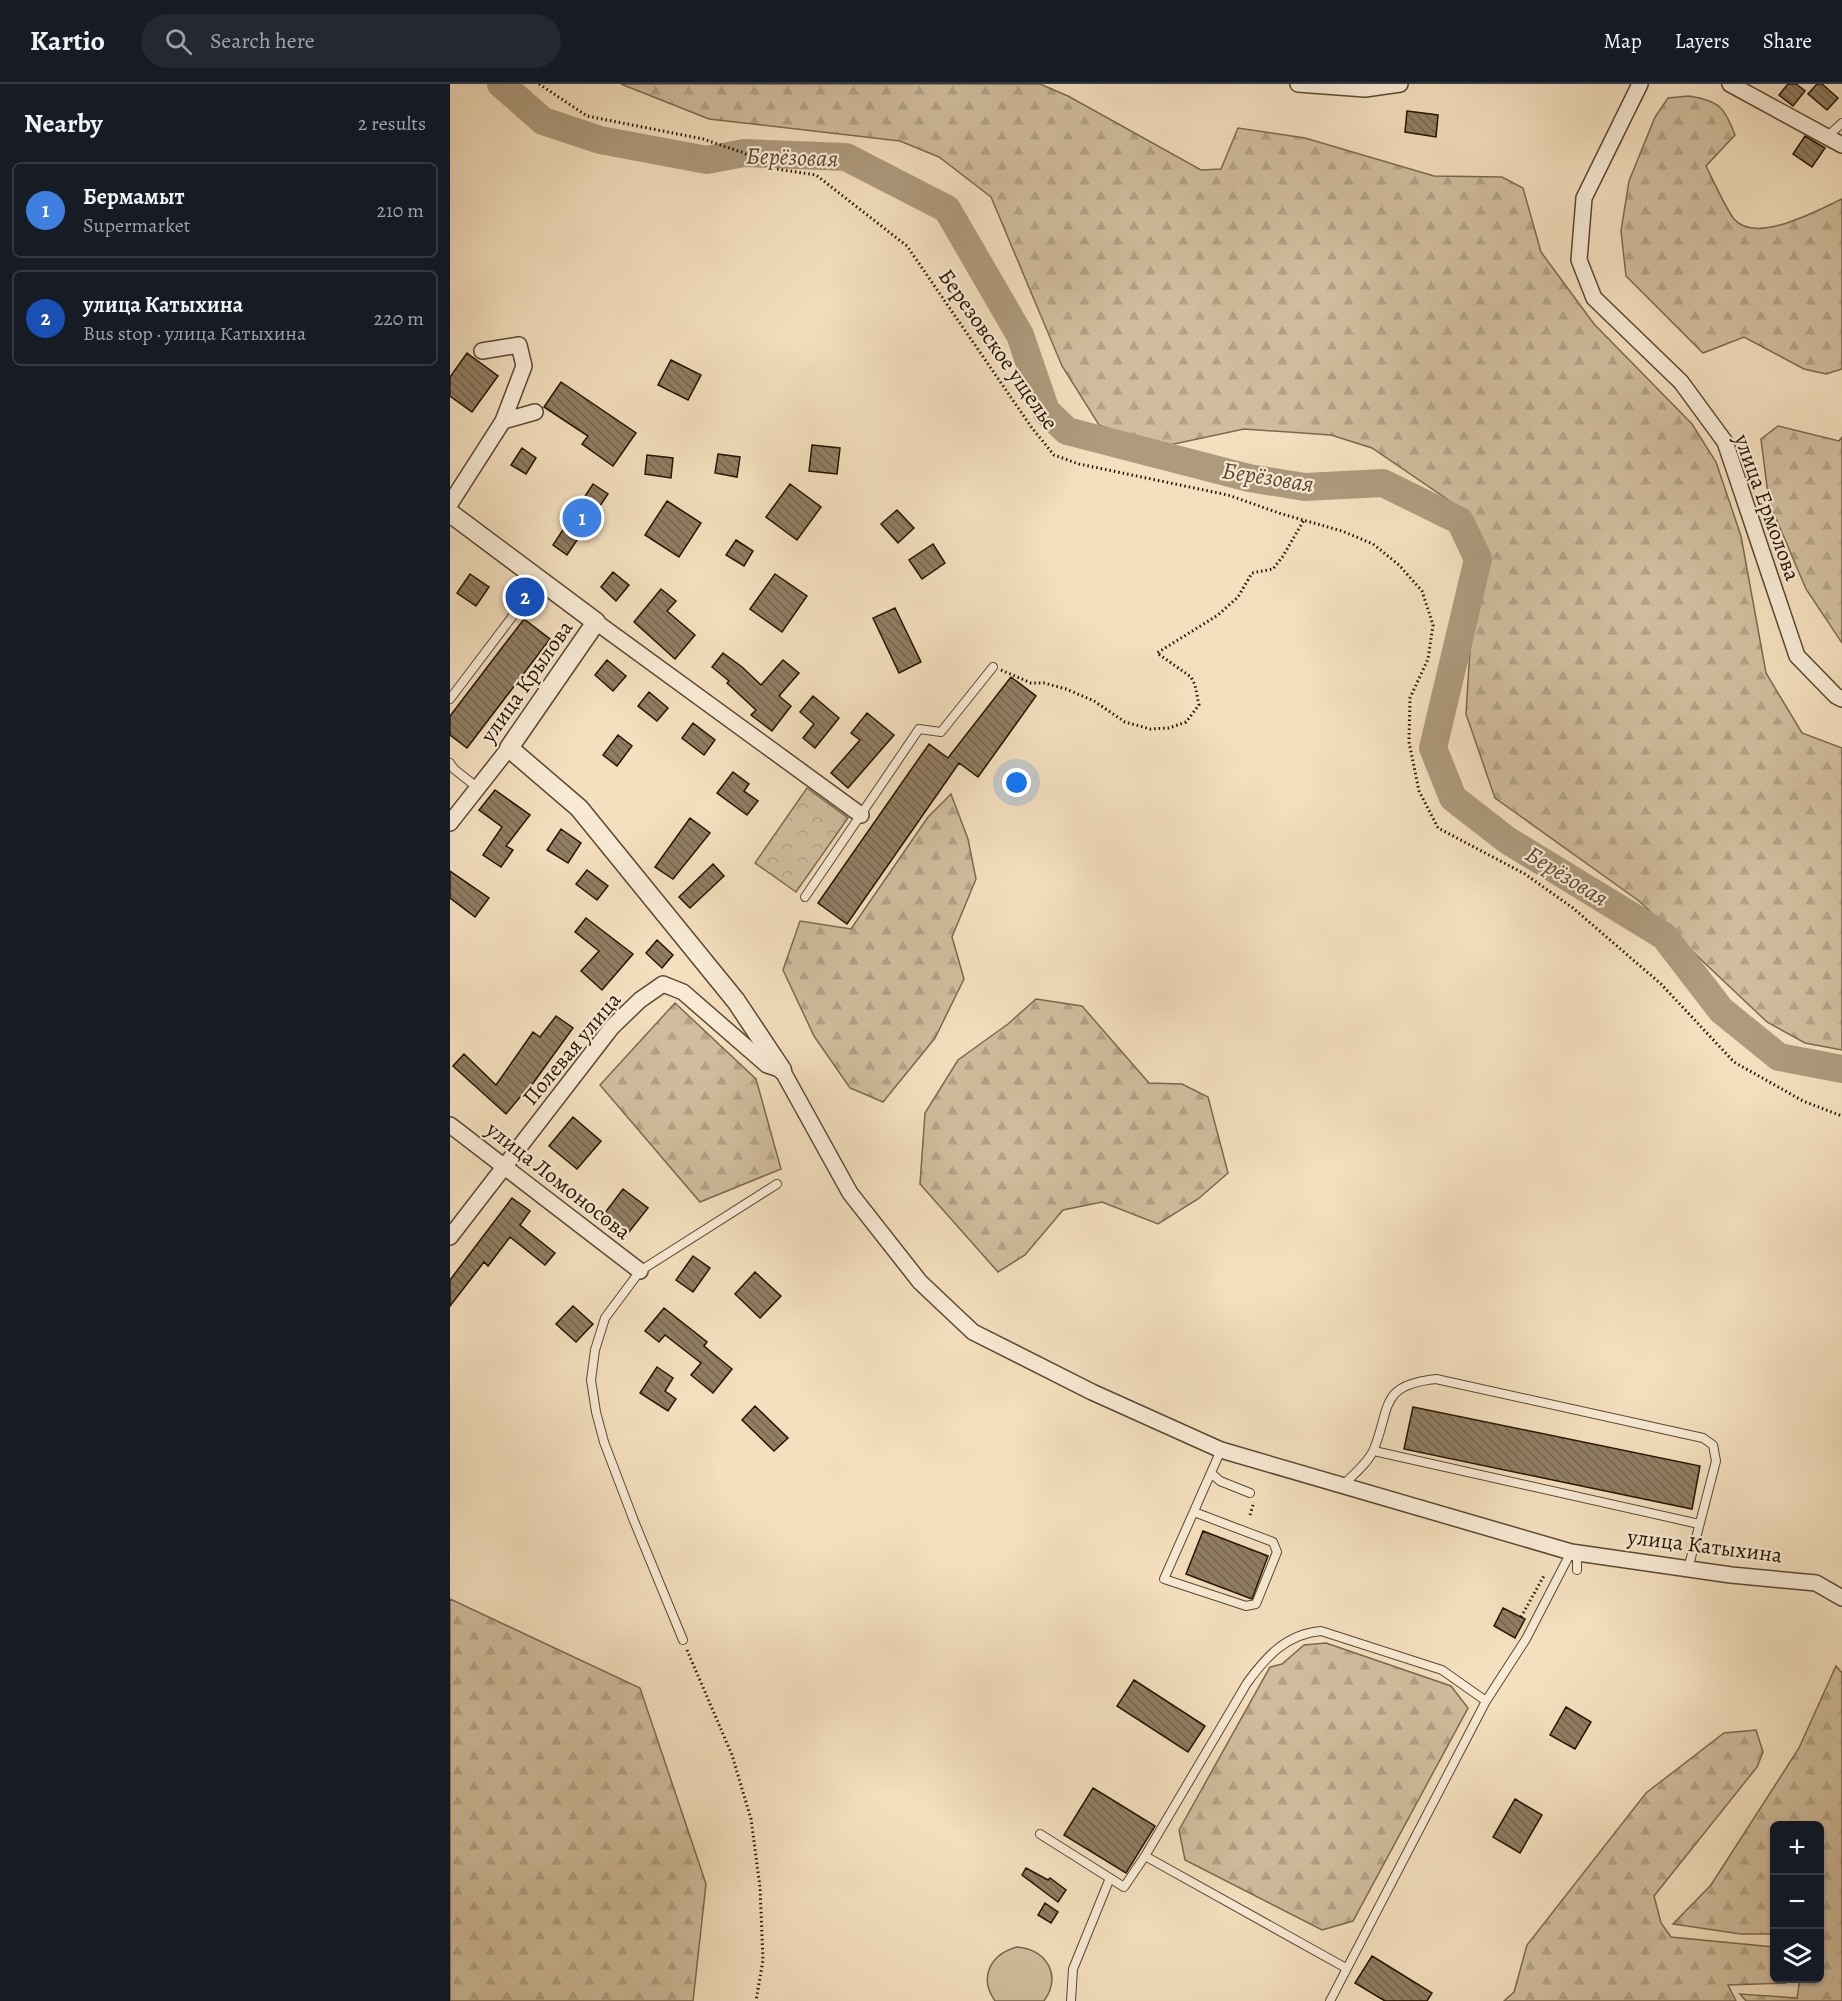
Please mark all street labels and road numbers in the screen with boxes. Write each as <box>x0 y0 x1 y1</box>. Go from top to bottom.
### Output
street label: Березовское ущелье <box>931 263 1065 436</box>
street label: улица Ермолова <box>1726 429 1808 585</box>
street label: улица Крылова <box>473 614 581 750</box>
street label: Полевая улица <box>516 985 628 1112</box>
street label: улица Ломоносова <box>479 1114 638 1247</box>
street label: улица Катыхина <box>1625 1522 1785 1570</box>

